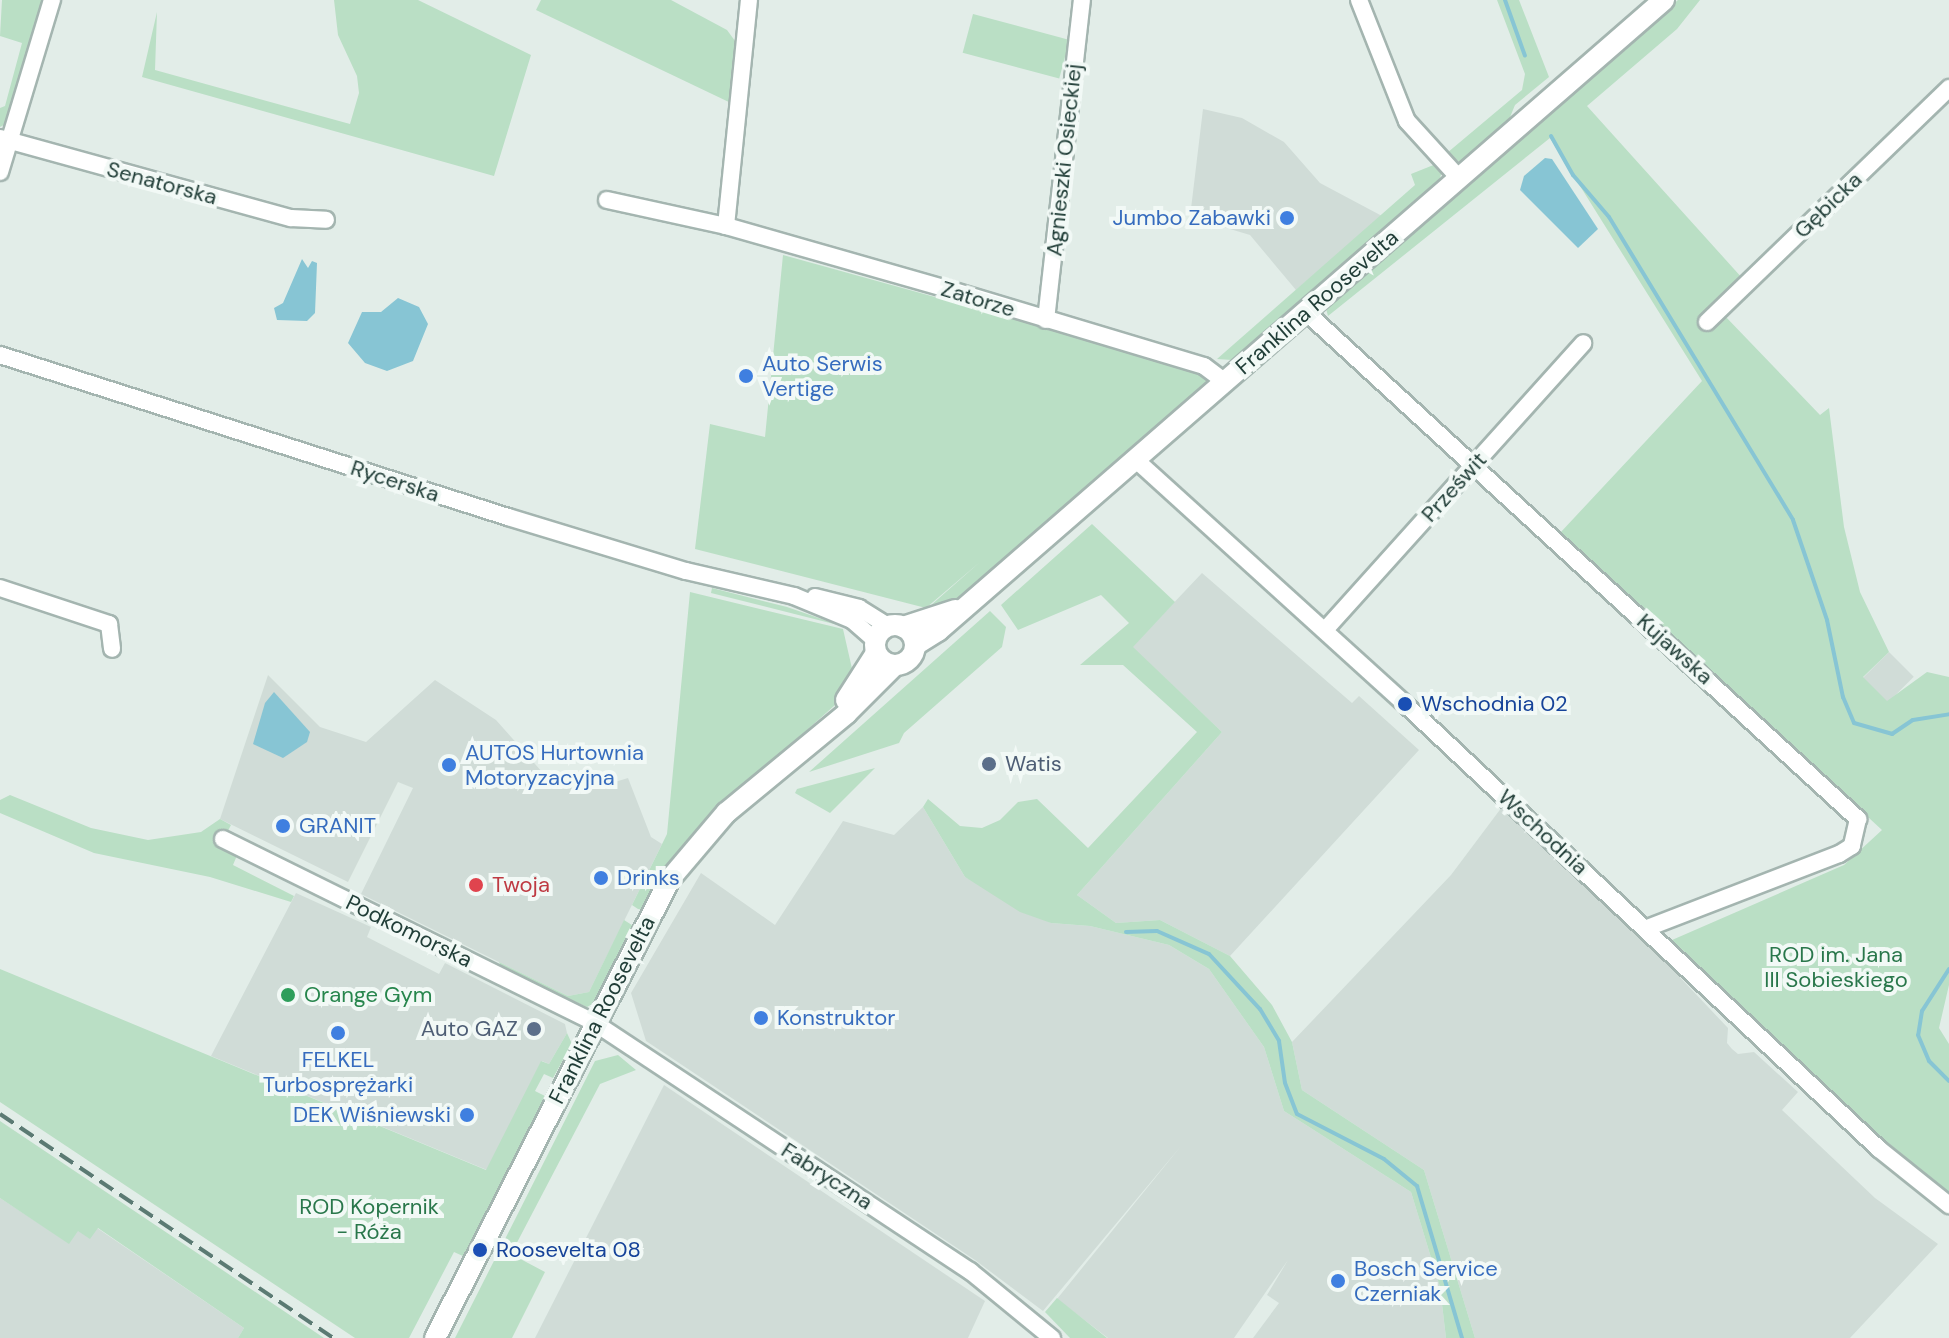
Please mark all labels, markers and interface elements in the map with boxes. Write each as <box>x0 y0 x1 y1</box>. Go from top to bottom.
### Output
street label: Agnieszki Osieckiej <box>1041 63 1087 257</box>
street label: Senatorska <box>104 156 220 210</box>
street label: Gębicka <box>1789 166 1867 244</box>
place label: Jumbo Zabawki <box>1113 205 1271 231</box>
marker: Jumbo Zabawki <box>1278 209 1296 227</box>
street label: Franklina Roosevelta <box>1230 224 1404 380</box>
street label: Zatorze <box>938 275 1018 323</box>
place label: Auto Serwis Vertige <box>762 350 883 402</box>
marker: Auto Serwis Vertige <box>737 367 755 385</box>
street label: Prześwit <box>1416 447 1492 527</box>
street label: Rycerska <box>347 454 443 508</box>
street label: Kujawska <box>1632 608 1718 690</box>
place label: Wschodnia 02 <box>1421 691 1568 717</box>
marker: Wschodnia 02 <box>1396 695 1414 713</box>
place label: AUTOS Hurtownia Motoryzacyjna <box>465 739 644 790</box>
place label: Watis <box>1005 751 1062 777</box>
marker: Watis <box>980 755 998 773</box>
marker: AUTOS Hurtownia Motoryzacyjna <box>440 756 458 774</box>
street label: Wschodnia <box>1493 784 1593 880</box>
place label: GRANIT <box>299 813 376 839</box>
marker: GRANIT <box>274 817 292 835</box>
place label: Drinks <box>617 865 680 891</box>
marker: Drinks <box>592 869 610 887</box>
place label: Twoja <box>492 872 550 898</box>
marker: Twoja <box>467 876 485 894</box>
street label: Podkomorska <box>342 889 476 973</box>
street label: Franklina Roosevelta <box>543 912 661 1108</box>
park label: ROD im. Jana III Sobieskiego <box>1764 941 1908 992</box>
place label: Orange Gym <box>304 982 432 1008</box>
marker: Orange Gym <box>279 986 297 1004</box>
place label: Konstruktor <box>777 1005 895 1031</box>
marker: Konstruktor <box>752 1009 770 1027</box>
place label: Auto GAZ <box>421 1016 518 1042</box>
marker: Auto GAZ <box>525 1020 543 1038</box>
marker: FELKEL Turbosprężarki <box>329 1024 347 1042</box>
place label: FELKEL Turbosprężarki <box>263 1046 413 1098</box>
place label: DEK Wiśniewski <box>293 1102 451 1128</box>
marker: DEK Wiśniewski <box>458 1106 476 1124</box>
street label: Fabryczna <box>776 1137 878 1215</box>
park label: ROD Kopernik - Róża <box>299 1193 439 1244</box>
place label: Roosevelta 08 <box>496 1237 641 1263</box>
marker: Roosevelta 08 <box>471 1241 489 1259</box>
place label: Bosch Service Czerniak <box>1354 1255 1498 1306</box>
marker: Bosch Service Czerniak <box>1329 1272 1347 1290</box>

